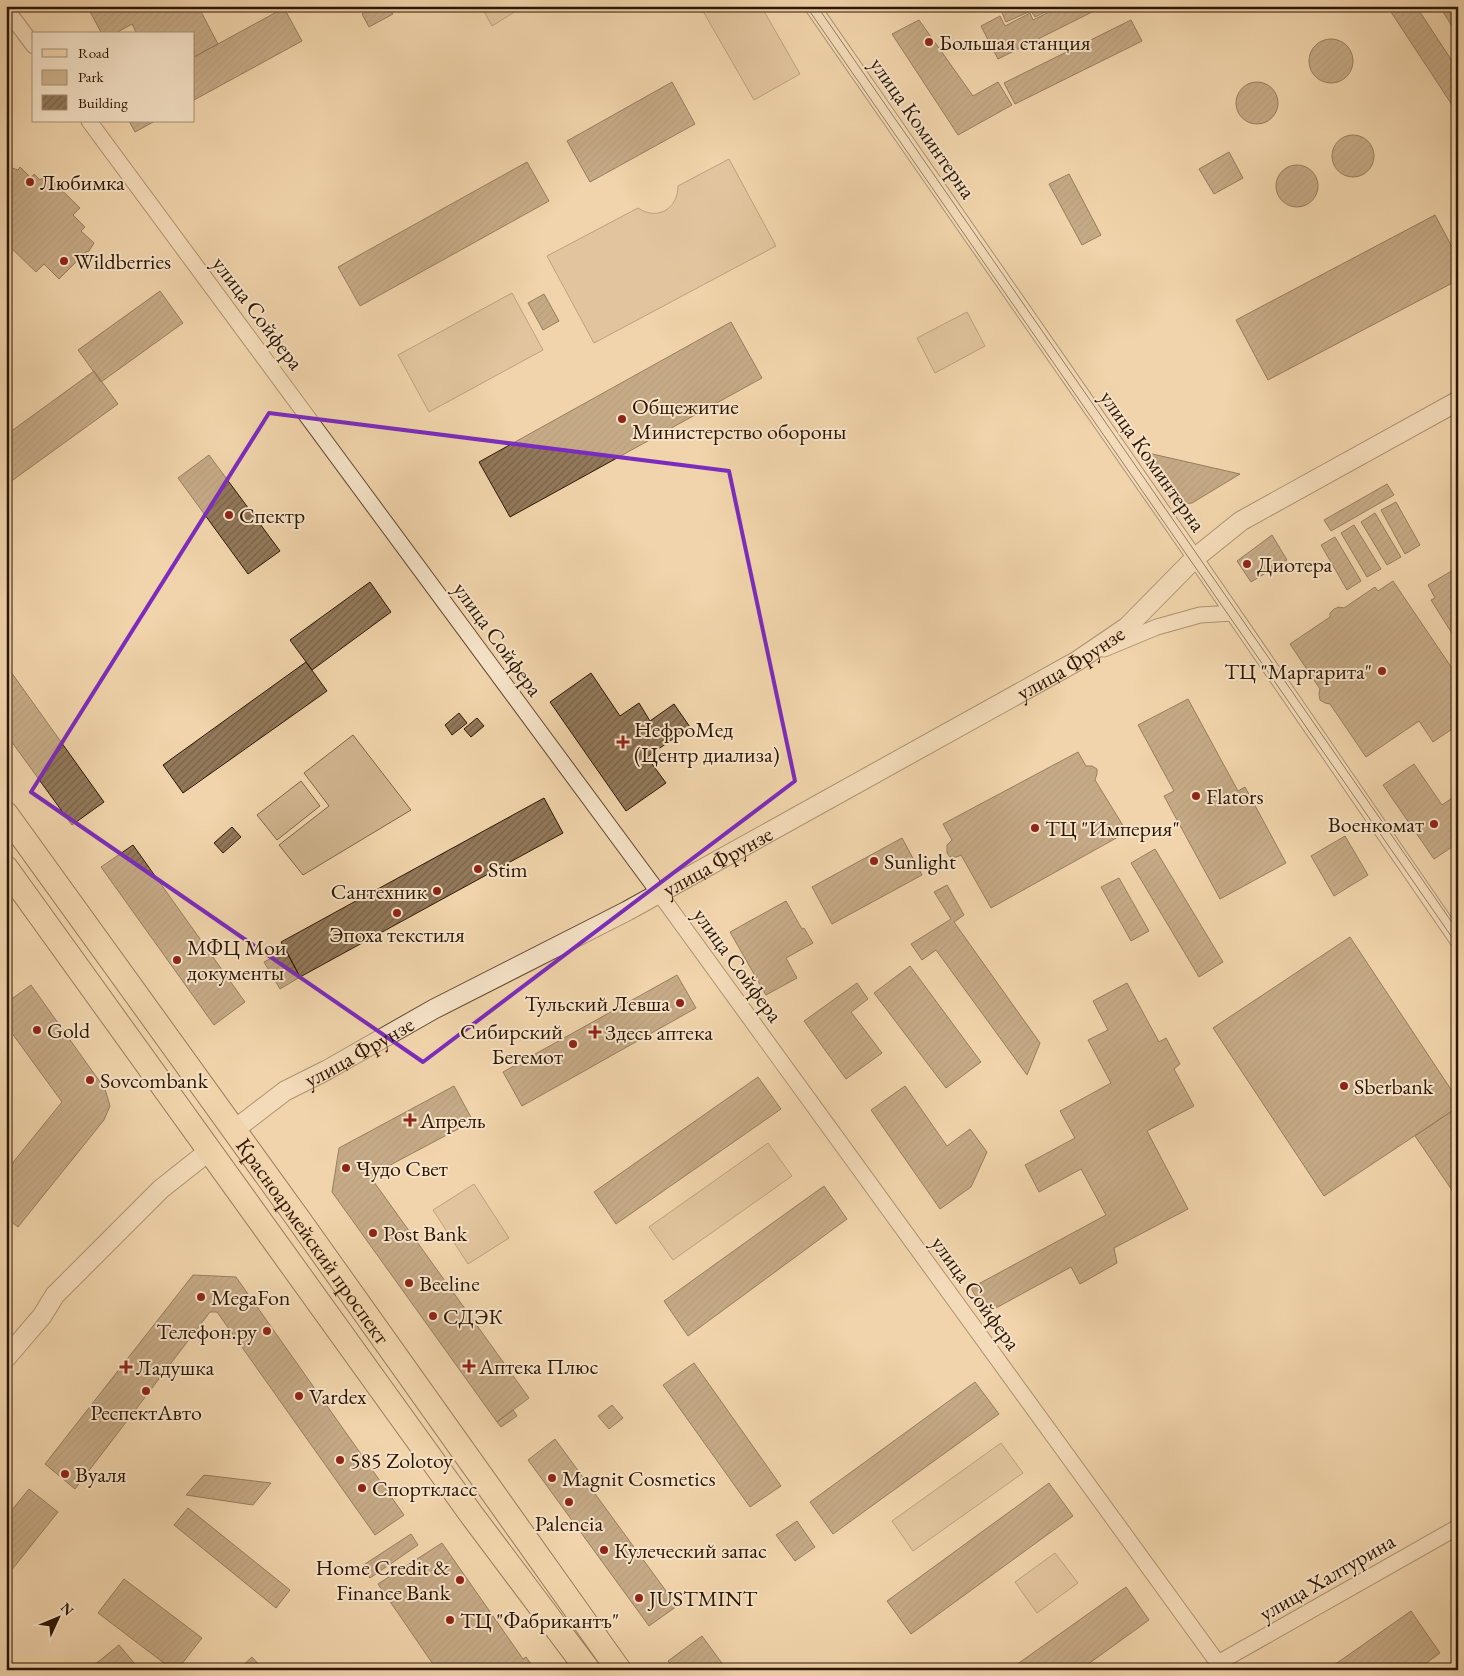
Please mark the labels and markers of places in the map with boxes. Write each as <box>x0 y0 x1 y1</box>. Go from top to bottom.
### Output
place label: Большая станция <box>939 28 1091 57</box>
marker: Большая станция <box>923 36 935 48</box>
place label: Любимка <box>40 168 125 197</box>
marker: Любимка <box>24 176 36 188</box>
place label: Wildberries <box>74 247 171 276</box>
marker: Wildberries <box>58 255 70 267</box>
place label: Общежитие Министерство обороны <box>632 392 846 446</box>
marker: Общежитие Министерство обороны <box>616 413 628 425</box>
place label: Спектр <box>239 501 305 530</box>
marker: Спектр <box>223 509 235 521</box>
place label: Диотера <box>1257 550 1333 579</box>
marker: Диотера <box>1241 558 1253 570</box>
place label: ТЦ "Маргарита" <box>1224 657 1372 686</box>
marker: ТЦ "Маргарита" <box>1376 665 1388 677</box>
place label: НефроМед (Центр диализа) <box>634 715 780 769</box>
marker: НефроМед (Центр диализа) <box>616 735 630 749</box>
place label: Flators <box>1206 782 1264 811</box>
marker: Flators <box>1190 790 1202 802</box>
place label: Военкомат <box>1328 810 1424 839</box>
place label: ТЦ "Империя" <box>1045 814 1180 843</box>
marker: Военкомат <box>1428 818 1440 830</box>
marker: ТЦ "Империя" <box>1029 822 1041 834</box>
place label: Sunlight <box>884 847 956 876</box>
place label: Stim <box>488 855 528 884</box>
marker: Sunlight <box>868 855 880 867</box>
marker: Stim <box>472 863 484 875</box>
place label: Сантехник <box>331 877 427 906</box>
marker: Сантехник <box>431 885 443 897</box>
marker: Эпоха текстиля <box>391 907 403 919</box>
place label: Эпоха текстиля <box>329 920 465 949</box>
place label: МФЦ Мои документы <box>187 933 287 987</box>
marker: МФЦ Мои документы <box>171 954 183 966</box>
place label: Тульский Левша <box>525 989 670 1018</box>
marker: Тульский Левша <box>674 997 686 1009</box>
place label: Gold <box>47 1016 91 1045</box>
place label: Сибирский Бегемот <box>460 1017 563 1071</box>
place label: Здесь аптека <box>605 1018 713 1047</box>
marker: Gold <box>31 1024 43 1036</box>
marker: Здесь аптека <box>589 1026 601 1038</box>
marker: Сибирский Бегемот <box>567 1038 579 1050</box>
place label: Sovcombank <box>100 1066 209 1095</box>
place label: Sberbank <box>1354 1072 1434 1101</box>
marker: Sovcombank <box>84 1074 96 1086</box>
marker: Sberbank <box>1338 1080 1350 1092</box>
place label: Апрель <box>419 1106 486 1135</box>
marker: Апрель <box>404 1114 416 1126</box>
place label: Чудо Cвет <box>356 1154 448 1183</box>
marker: Чудо Cвет <box>340 1162 352 1174</box>
place label: Post Bank <box>383 1219 468 1248</box>
marker: Post Bank <box>367 1227 379 1239</box>
place label: Beeline <box>419 1269 480 1298</box>
marker: Beeline <box>403 1277 415 1289</box>
place label: MegaFon <box>211 1283 291 1312</box>
marker: MegaFon <box>195 1291 207 1303</box>
place label: СДЭК <box>443 1302 503 1331</box>
marker: СДЭК <box>427 1310 439 1322</box>
place label: Телефон.ру <box>156 1317 257 1346</box>
marker: Телефон.ру <box>261 1325 273 1337</box>
place label: Аптека Плюс <box>478 1352 599 1381</box>
place label: Ладушка <box>136 1353 214 1382</box>
marker: Аптека Плюс <box>463 1360 475 1372</box>
marker: Ладушка <box>120 1361 132 1373</box>
place label: Vardex <box>309 1382 367 1411</box>
marker: РеспектАвто <box>140 1385 152 1397</box>
marker: Vardex <box>293 1390 305 1402</box>
place label: РеспектАвто <box>90 1398 202 1427</box>
place label: 585 Zolotoy <box>350 1446 453 1475</box>
marker: 585 Zolotoy <box>334 1454 346 1466</box>
place label: Вуаля <box>75 1460 127 1489</box>
place label: Magnit Cosmetics <box>562 1464 716 1493</box>
marker: Вуаля <box>59 1468 71 1480</box>
marker: Magnit Cosmetics <box>546 1472 558 1484</box>
place label: Спорткласс <box>372 1474 477 1503</box>
marker: Спорткласс <box>356 1482 368 1494</box>
marker: Palencia <box>563 1496 575 1508</box>
place label: Palencia <box>535 1509 603 1538</box>
place label: Кулеческий запас <box>614 1536 767 1565</box>
marker: Кулеческий запас <box>598 1544 610 1556</box>
place label: Home Credit & Finance Bank <box>315 1553 451 1607</box>
marker: Home Credit & Finance Bank <box>454 1574 466 1586</box>
place label: JUSTMINT <box>647 1584 757 1613</box>
marker: JUSTMINT <box>633 1592 645 1604</box>
place label: ТЦ "Фабрикантъ" <box>460 1606 619 1635</box>
marker: ТЦ "Фабрикантъ" <box>444 1614 456 1626</box>

